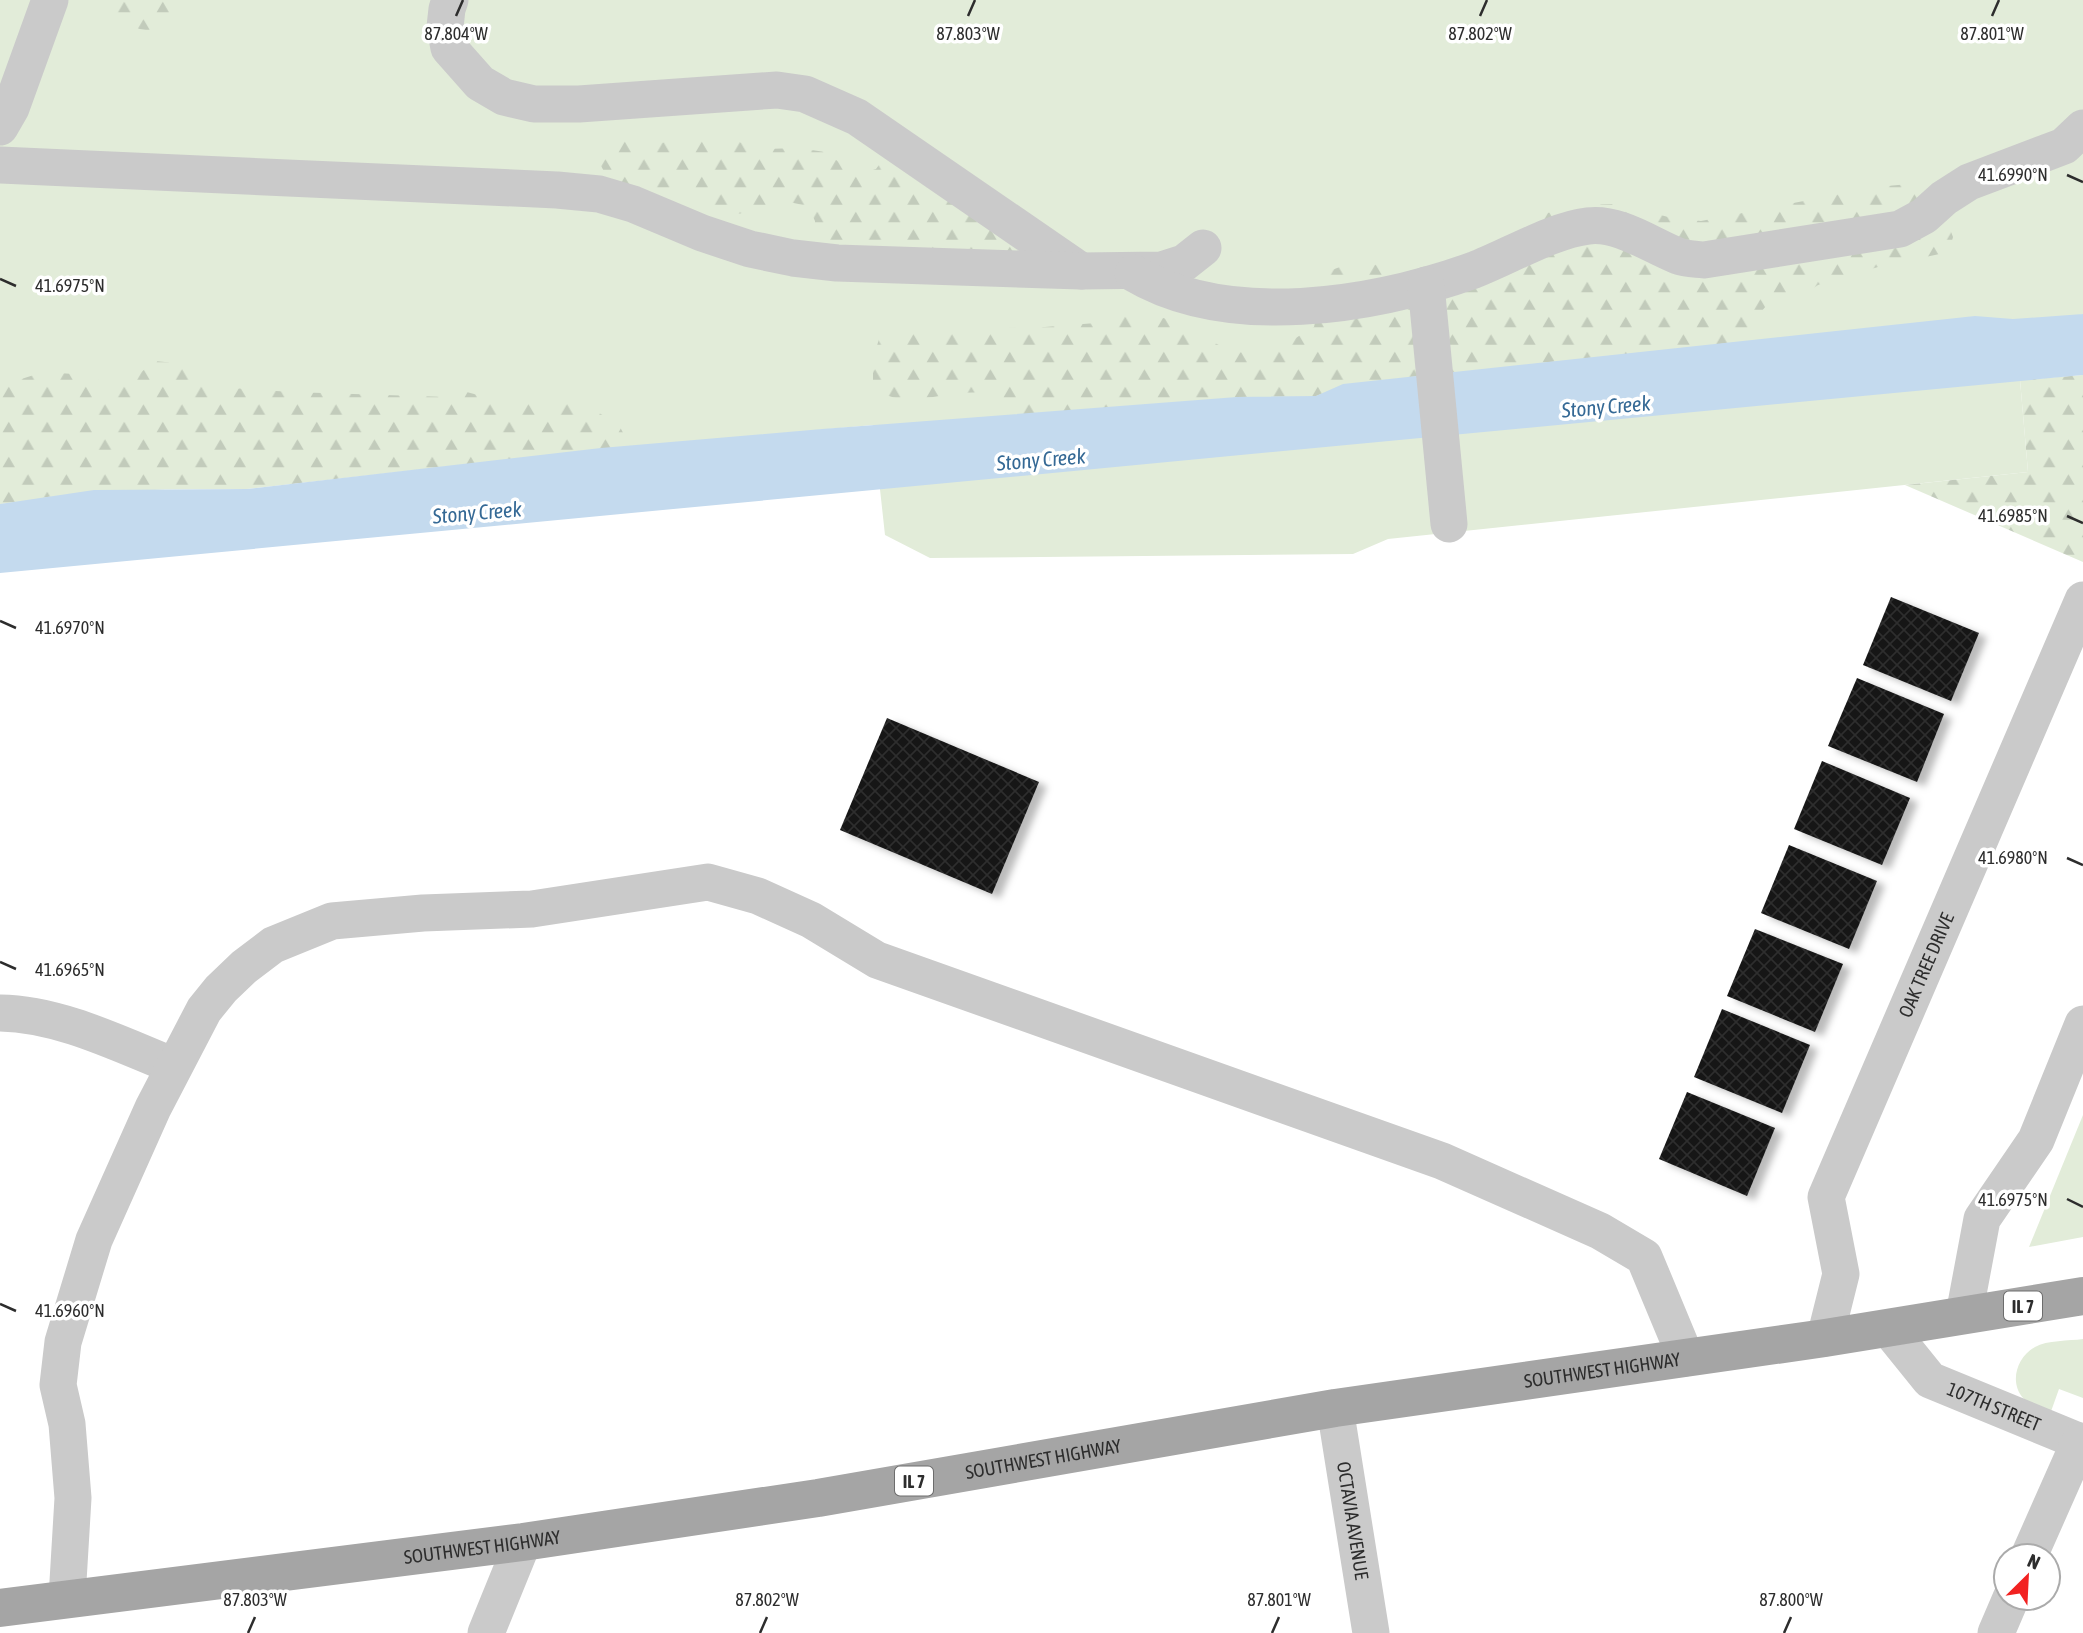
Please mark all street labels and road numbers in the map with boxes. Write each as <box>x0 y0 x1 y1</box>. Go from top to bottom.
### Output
street label: OAK TREE DRIVE <box>1894 909 1958 1021</box>
road number: IL 7 <box>2004 1292 2042 1321</box>
street label: SOUTHWEST HIGHWAY <box>1522 1348 1682 1392</box>
street label: 107TH STREET <box>1944 1377 2045 1436</box>
street label: SOUTHWEST HIGHWAY <box>964 1434 1123 1483</box>
street label: OCTAVIA AVENUE <box>1333 1460 1373 1581</box>
road number: IL 7 <box>895 1466 933 1496</box>
street label: SOUTHWEST HIGHWAY <box>403 1525 562 1568</box>

